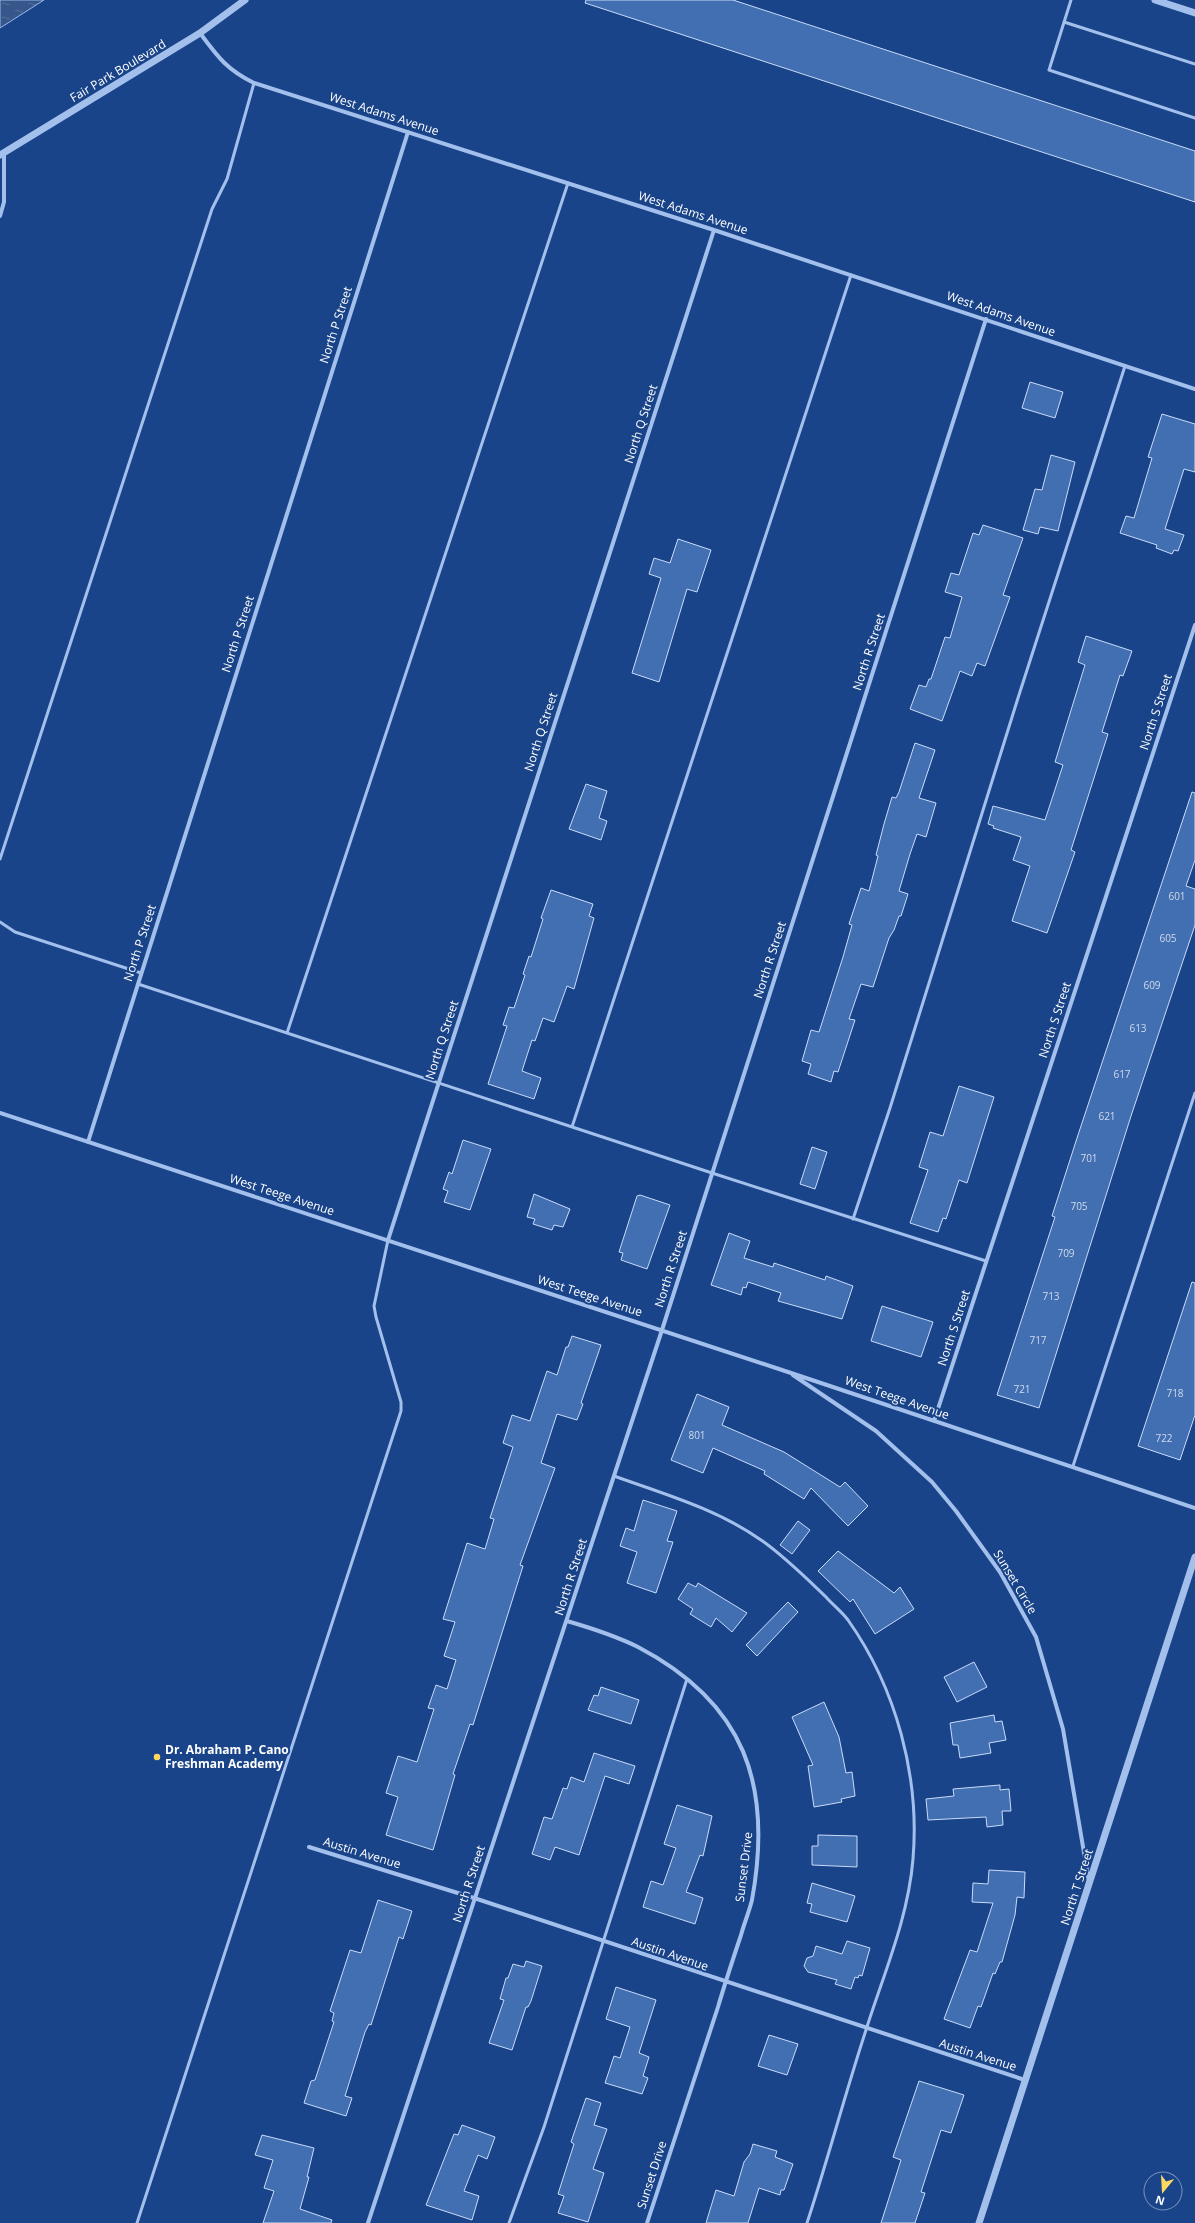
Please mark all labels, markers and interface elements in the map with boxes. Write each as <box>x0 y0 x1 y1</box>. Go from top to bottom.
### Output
street label: Fair Park Boulevard <box>67 35 169 106</box>
street label: West Adams Avenue <box>327 88 441 139</box>
street label: West Adams Avenue <box>636 187 750 238</box>
street label: North P Street <box>315 284 356 365</box>
street label: West Adams Avenue <box>944 287 1058 340</box>
street label: North Q Street <box>620 382 661 465</box>
street label: North P Street <box>217 593 258 674</box>
street label: North R Street <box>848 611 889 692</box>
street label: North S Street <box>1135 672 1176 752</box>
street label: North Q Street <box>520 690 561 773</box>
house number: 601 <box>1168 889 1186 903</box>
street label: North P Street <box>119 902 160 983</box>
street label: North R Street <box>749 919 790 1000</box>
house number: 605 <box>1159 931 1177 945</box>
house number: 609 <box>1143 978 1161 992</box>
street label: North S Street <box>1034 980 1075 1060</box>
street label: North Q Street <box>421 998 462 1081</box>
house number: 613 <box>1129 1021 1147 1035</box>
house number: 617 <box>1113 1067 1131 1081</box>
house number: 621 <box>1098 1109 1116 1123</box>
house number: 701 <box>1080 1151 1098 1165</box>
street label: West Teege Avenue <box>228 1170 337 1220</box>
house number: 705 <box>1070 1199 1088 1213</box>
street label: North R Street <box>650 1228 691 1309</box>
house number: 709 <box>1057 1246 1075 1260</box>
street label: West Teege Avenue <box>536 1271 645 1321</box>
street label: North S Street <box>933 1288 974 1368</box>
house number: 713 <box>1042 1289 1060 1303</box>
house number: 717 <box>1029 1333 1047 1347</box>
street label: West Teege Avenue <box>843 1372 952 1423</box>
house number: 721 <box>1013 1382 1031 1396</box>
house number: 718 <box>1166 1386 1184 1400</box>
house number: 801 <box>688 1428 706 1442</box>
house number: 722 <box>1155 1431 1173 1445</box>
street label: North R Street <box>550 1536 591 1617</box>
street label: Sunset Circle <box>990 1546 1041 1617</box>
place label: Dr. Abraham P. Cano Freshman Academy <box>165 1741 289 1772</box>
marker: Dr. Abraham P. Cano Freshman Academy <box>152 1752 162 1762</box>
street label: Sunset Drive <box>731 1831 756 1903</box>
street label: Austin Avenue <box>321 1833 403 1872</box>
street label: North R Street <box>448 1843 489 1924</box>
street label: North T Street <box>1056 1847 1097 1927</box>
street label: Austin Avenue <box>629 1932 711 1975</box>
street label: Austin Avenue <box>937 2034 1019 2075</box>
street label: Sunset Drive <box>633 2138 671 2211</box>
north arrow <box>1143 2171 1183 2211</box>
text: N <box>1153 2192 1166 2210</box>

